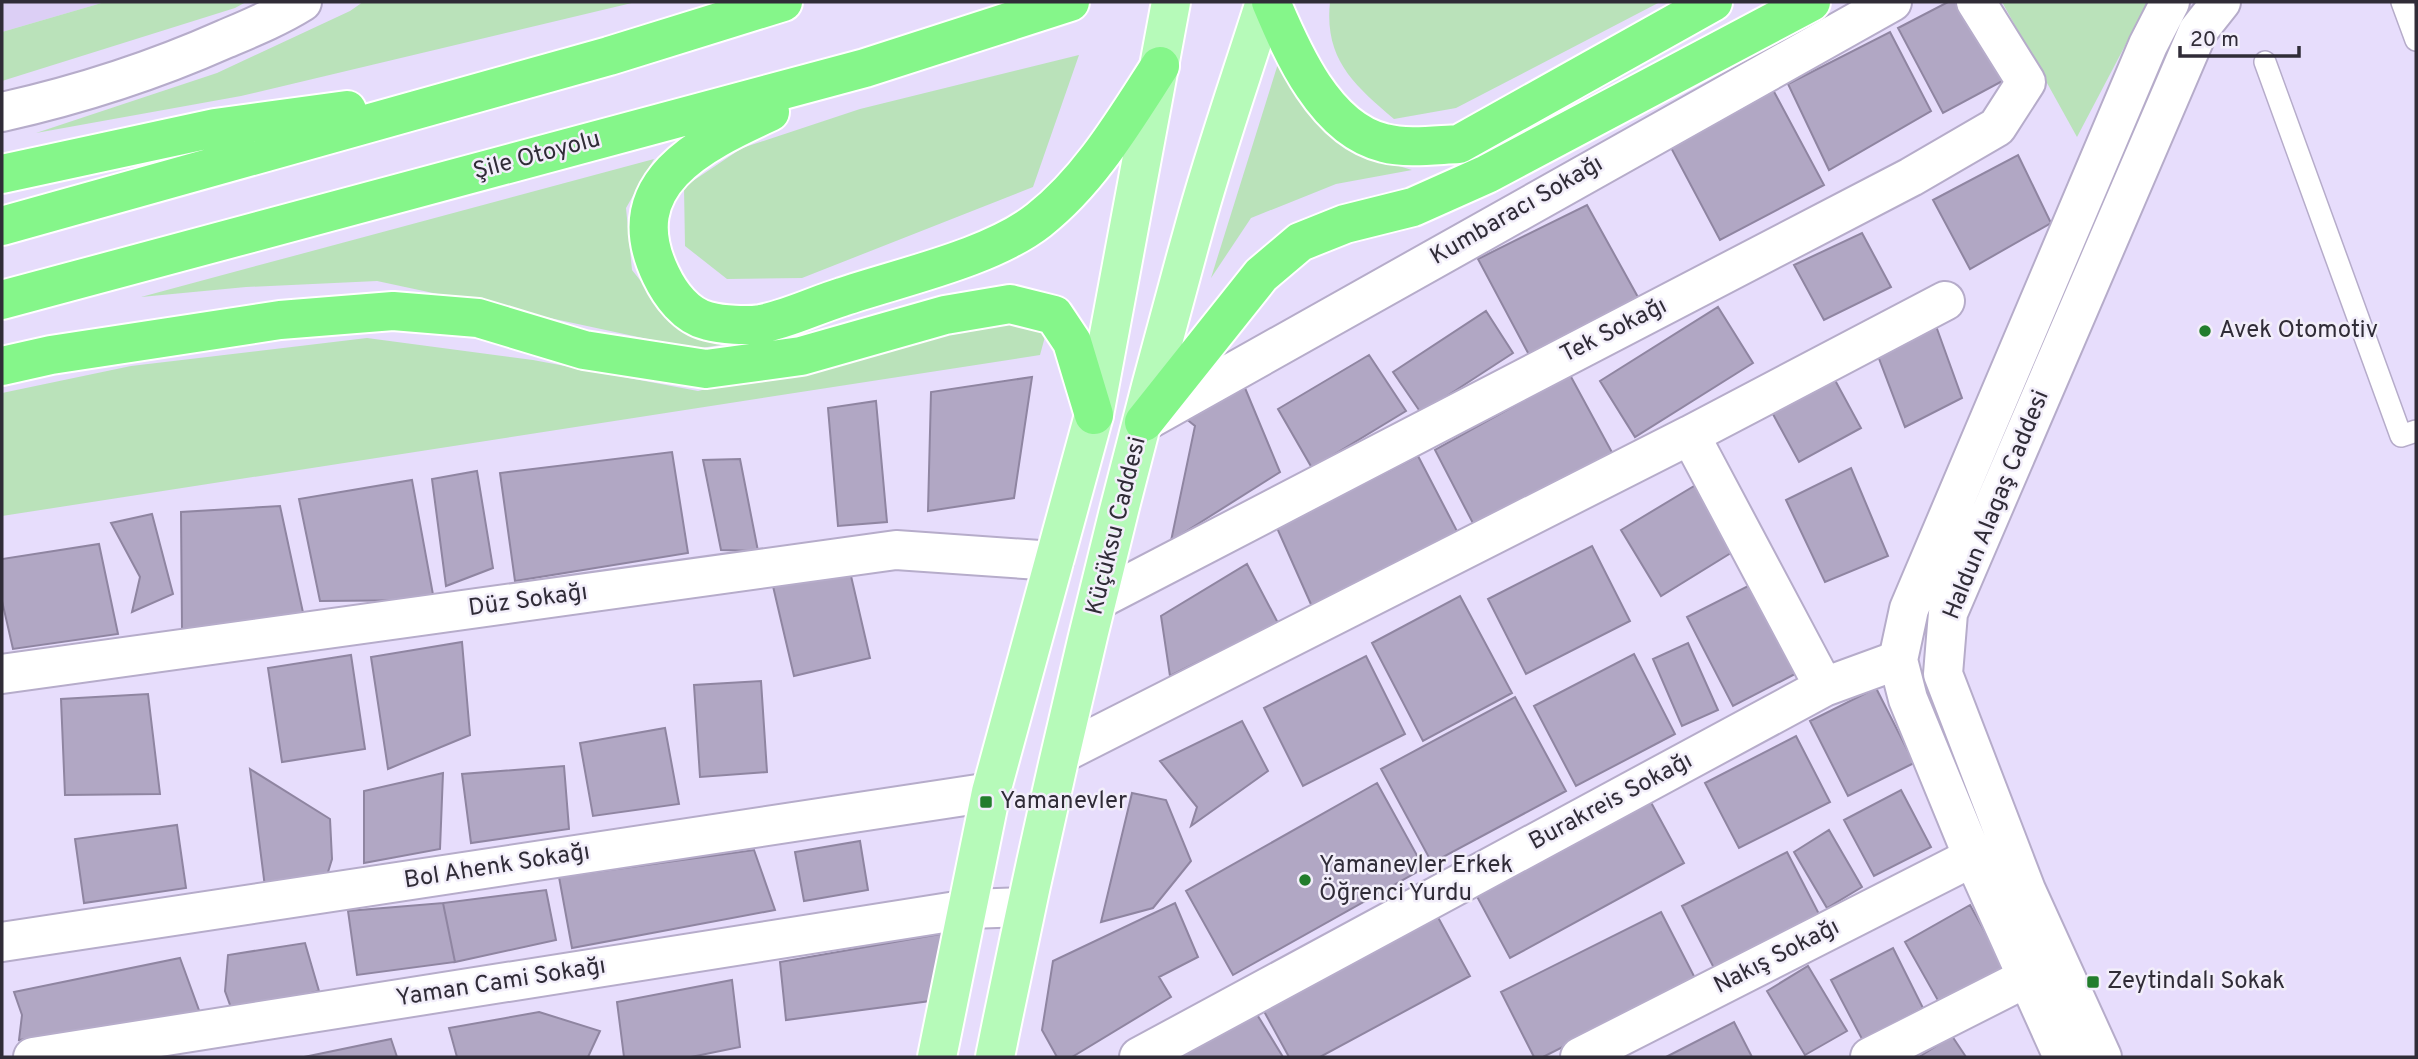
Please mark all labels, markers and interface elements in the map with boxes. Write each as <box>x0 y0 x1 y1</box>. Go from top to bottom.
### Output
scale bar <box>2180 14 2299 58</box>
text: 20 m <box>2190 27 2239 54</box>
street label: Şile Otoyolu <box>470 125 604 187</box>
street label: Kumbaracı Sokağı <box>1425 149 1609 273</box>
street label: Tek Sokağı <box>1556 291 1672 371</box>
place label: Avek Otomotiv <box>2219 316 2378 346</box>
marker: Avek Otomotiv <box>2197 323 2213 339</box>
street label: Haldun Alagaş Caddesi <box>1937 386 2057 624</box>
street label: Küçüksu Caddesi <box>1080 434 1154 618</box>
street label: Düz Sokağı <box>467 578 589 624</box>
street label: Burakreis Sokağı <box>1524 746 1698 858</box>
place label: Yamanevler <box>1000 787 1127 817</box>
marker: Yamanevler <box>978 794 994 810</box>
street label: Bol Ahenk Sokağı <box>402 837 592 897</box>
place label: Yamanevler Erkek Öğrenci Yurdu <box>1319 851 1513 909</box>
marker: Yamanevler Erkek Öğrenci Yurdu <box>1297 872 1313 888</box>
street label: Nakış Sokağı <box>1709 913 1845 1001</box>
street label: Yaman Cami Sokağı <box>394 952 608 1014</box>
place label: Zeytindalı Sokak <box>2107 967 2285 997</box>
marker: Zeytindalı Sokak <box>2085 974 2101 990</box>

